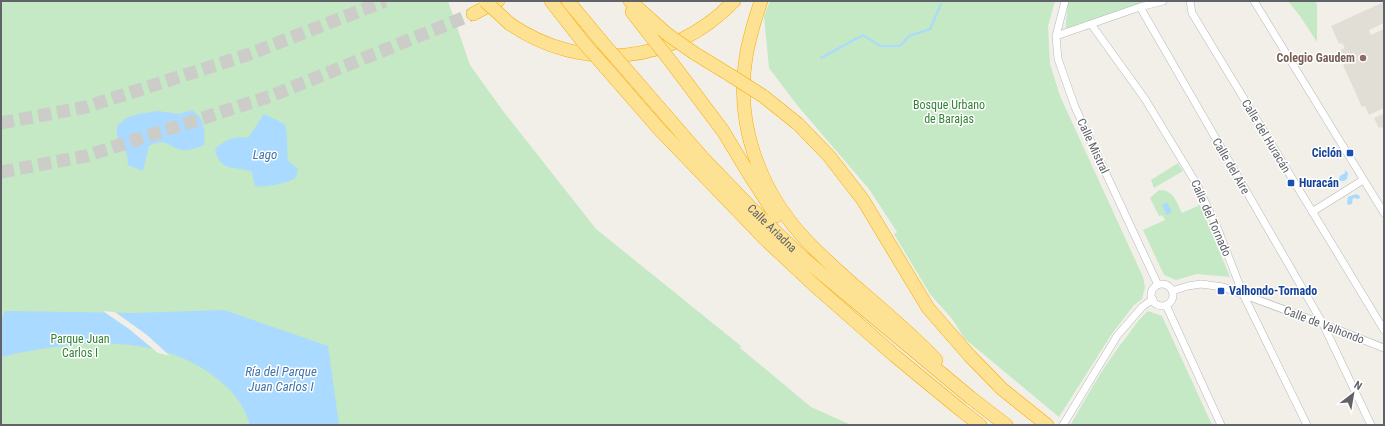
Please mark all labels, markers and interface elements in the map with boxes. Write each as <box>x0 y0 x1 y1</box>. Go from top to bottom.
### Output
place label: Colegio Gaudem <box>1276 51 1355 65</box>
marker: Colegio Gaudem <box>1358 53 1368 63</box>
street label: Calle del Huracán <box>1239 97 1293 175</box>
park label: Bosque Urbano de Barajas <box>913 98 985 126</box>
street label: Calle Mistral <box>1074 116 1112 176</box>
street label: Calle del Aire <box>1209 135 1253 197</box>
place label: Ciclón <box>1312 146 1342 160</box>
water label: Lago <box>253 147 277 162</box>
marker: Ciclón <box>1345 148 1355 158</box>
place label: Huracán <box>1299 176 1339 190</box>
street label: Calle del Tornado <box>1188 178 1234 258</box>
marker: Huracán <box>1286 178 1296 188</box>
street label: Calle Ariadna <box>744 201 800 255</box>
place label: Valhondo-Tornado <box>1229 284 1317 298</box>
marker: Valhondo-Tornado <box>1216 286 1226 296</box>
street label: Calle de Valhondo <box>1282 303 1366 347</box>
park label: Parque Juan Carlos I <box>50 332 110 360</box>
water label: Ría del Parque Juan Carlos I <box>245 364 317 394</box>
north arrow <box>1333 374 1373 414</box>
text: N <box>1352 379 1364 393</box>

